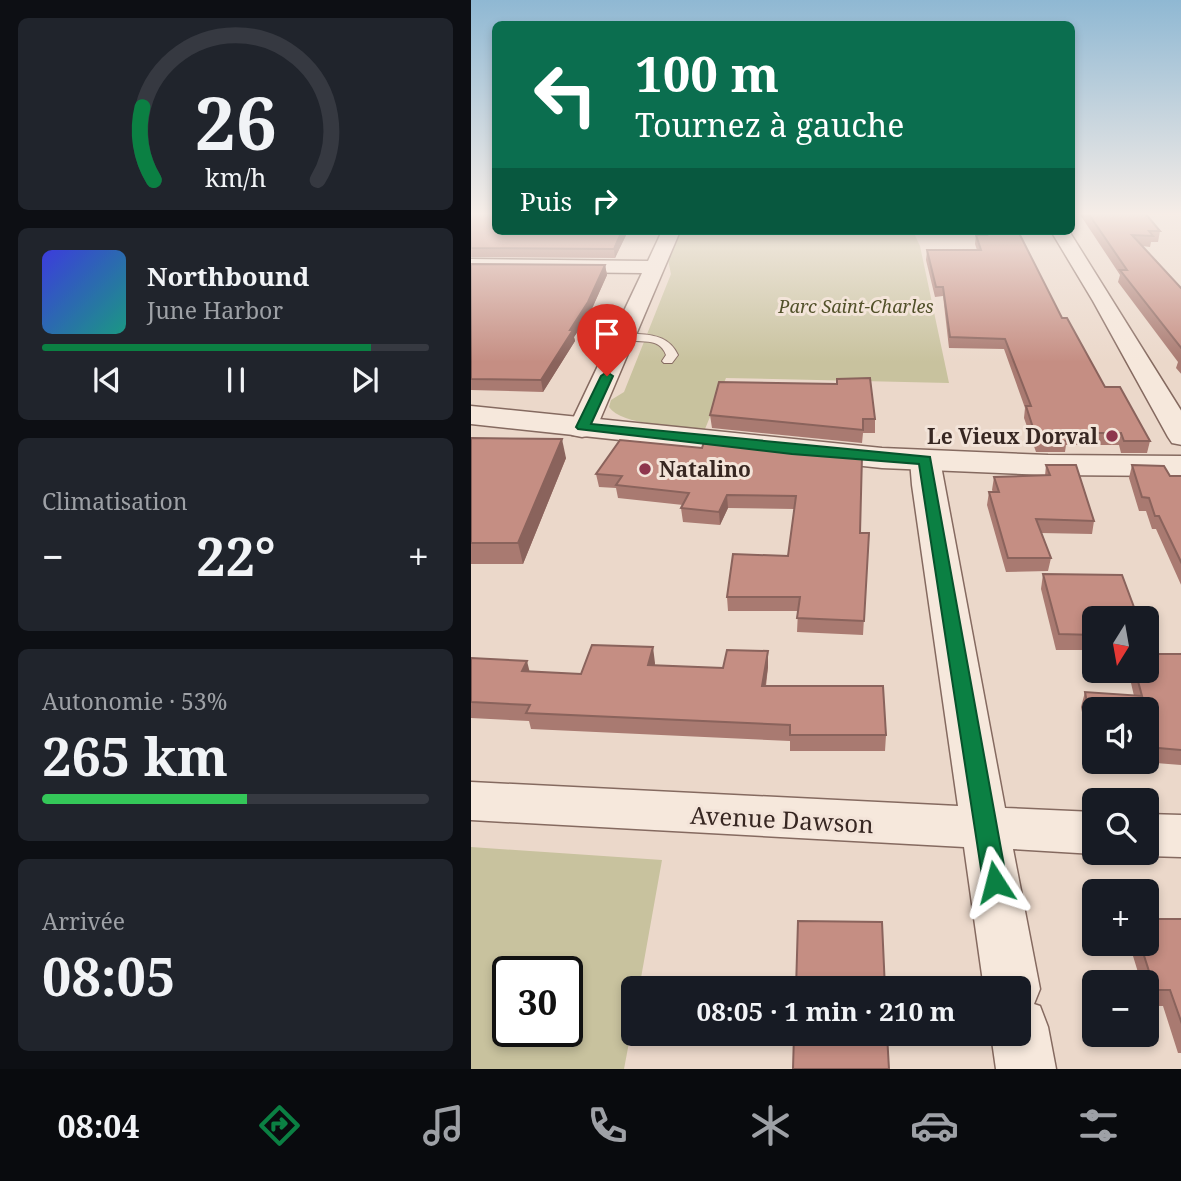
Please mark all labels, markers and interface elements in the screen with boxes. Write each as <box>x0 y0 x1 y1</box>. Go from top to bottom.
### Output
text: 100 m <box>635 40 779 106</box>
icon: left <box>520 49 611 140</box>
text: 26 <box>194 72 277 171</box>
text: Tournez à gauche <box>635 103 904 146</box>
text: km/h <box>205 160 266 194</box>
icon: right <box>586 182 624 220</box>
text: Puis <box>520 183 572 219</box>
text: Northbound <box>147 258 309 294</box>
text: June Harbor <box>147 294 283 326</box>
park label: Parc Saint-Charles <box>777 294 934 318</box>
pin <box>577 304 637 376</box>
icon: arrive <box>588 315 626 353</box>
icon: previous <box>88 361 126 399</box>
icon: pause <box>217 361 255 399</box>
icon: next <box>346 361 384 399</box>
place label: Le Vieux Dorval <box>927 422 1099 450</box>
marker: Le Vieux Dorval <box>1104 428 1120 444</box>
place label: Natalino <box>659 455 751 483</box>
marker: Natalino <box>637 461 653 477</box>
text: Climatisation <box>42 485 188 517</box>
text: 22° <box>196 520 276 591</box>
text: − <box>42 530 64 582</box>
text: + <box>408 530 429 582</box>
north arrow <box>1082 606 1159 682</box>
map controls <box>1082 606 1159 1047</box>
text: Autonomie · 53% <box>42 685 227 717</box>
button: sound <box>1082 697 1159 774</box>
text: 265 km <box>42 720 228 791</box>
button: search <box>1082 788 1159 865</box>
street label: Avenue Dawson <box>689 798 875 840</box>
position arrow <box>958 845 1032 919</box>
button: + <box>1082 879 1159 956</box>
text: Arrivée <box>42 905 125 937</box>
text: 08:05 <box>42 940 175 1011</box>
speed limit sign: 30 <box>492 956 583 1047</box>
button: − <box>1082 970 1159 1047</box>
text: 08:05 · 1 min · 210 m <box>696 993 956 1029</box>
icon: directions <box>255 1101 304 1150</box>
icon: music <box>419 1101 468 1150</box>
icon: phone <box>583 1101 632 1150</box>
icon: climate <box>746 1101 795 1150</box>
icon: car <box>910 1101 959 1150</box>
icon: filters <box>1074 1101 1123 1150</box>
text: 08:04 <box>57 1104 140 1147</box>

